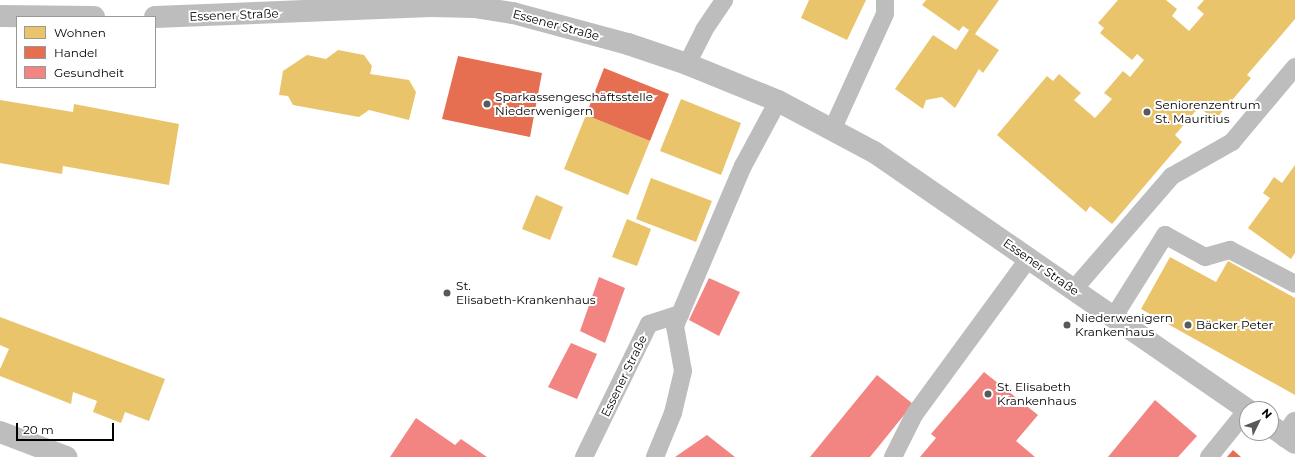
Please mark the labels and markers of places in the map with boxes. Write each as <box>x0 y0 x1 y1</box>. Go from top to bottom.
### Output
place label: Sparkassengeschäftsstelle Niederwenigern <box>495 90 653 118</box>
place label: Seniorenzentrum St. Mauritius <box>1155 98 1260 126</box>
marker: Sparkassengeschäftsstelle Niederwenigern <box>482 99 492 109</box>
marker: Seniorenzentrum St. Mauritius <box>1142 107 1152 117</box>
place label: St. Elisabeth-Krankenhaus <box>456 279 596 307</box>
marker: St. Elisabeth-Krankenhaus <box>441 287 453 299</box>
place label: Niederwenigern Krankenhaus <box>1075 311 1173 339</box>
place label: Bäcker Peter <box>1196 318 1273 332</box>
marker: Niederwenigern Krankenhaus <box>1062 320 1072 330</box>
marker: Bäcker Peter <box>1183 320 1193 330</box>
place label: St. Elisabeth Krankenhaus <box>997 380 1076 408</box>
marker: St. Elisabeth Krankenhaus <box>982 388 994 400</box>

